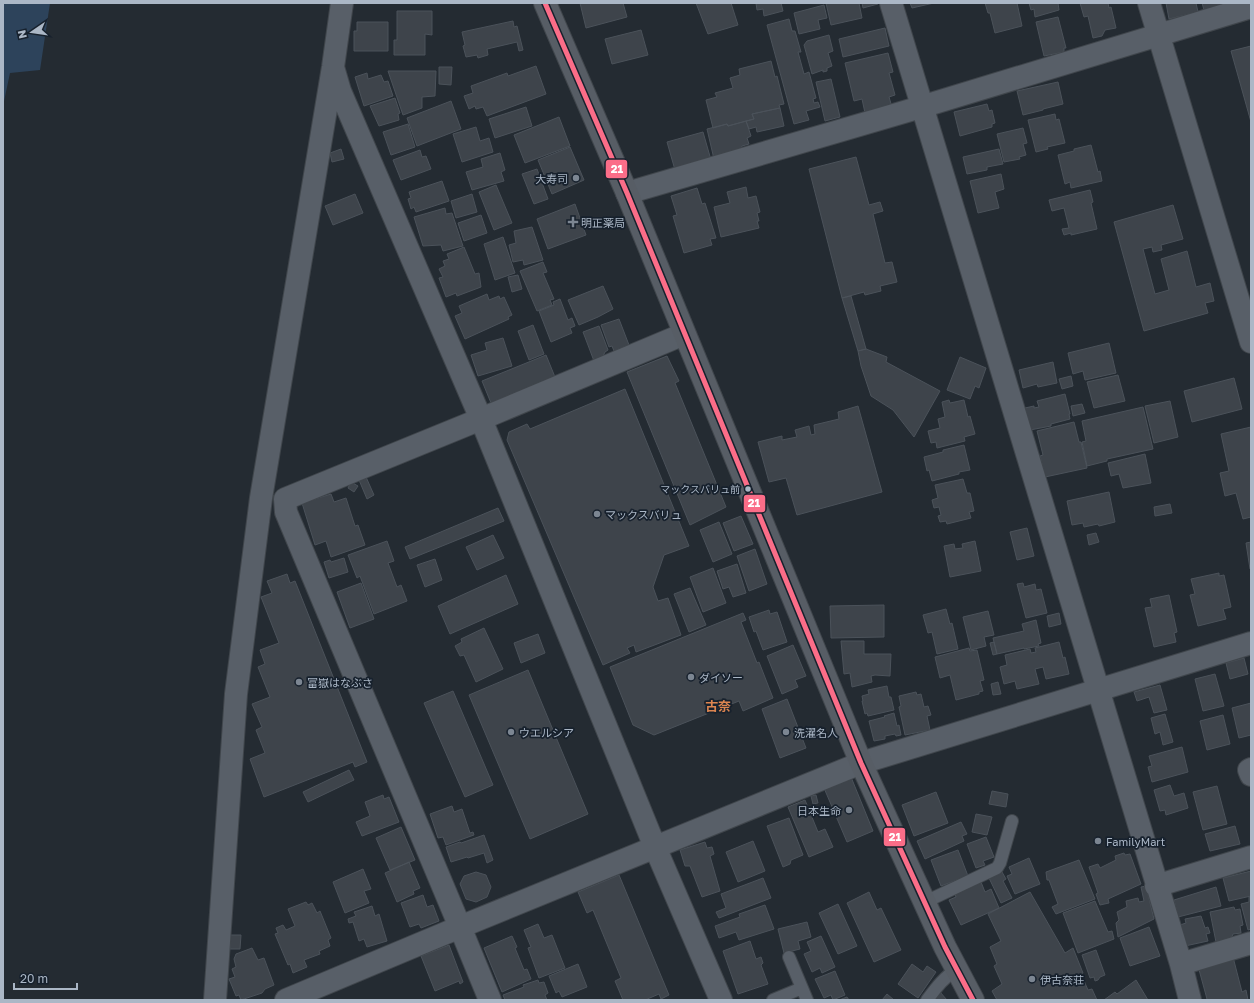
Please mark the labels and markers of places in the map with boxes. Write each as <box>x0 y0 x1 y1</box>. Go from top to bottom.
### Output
place label: 大寿司 <box>535 172 568 185</box>
marker: 大寿司 <box>571 173 581 183</box>
place label: 明正薬局 <box>581 216 625 229</box>
marker: 明正薬局 <box>568 217 578 227</box>
place label: マックスバリュ前 <box>660 483 740 495</box>
marker: マックスバリュ前 <box>743 484 753 494</box>
place label: マックスバリュ <box>605 508 682 521</box>
marker: マックスバリュ <box>592 509 602 519</box>
place label: ダイソー <box>699 671 743 684</box>
marker: ダイソー <box>686 672 696 682</box>
place label: 富嶽はなぶさ <box>307 676 373 689</box>
marker: 富嶽はなぶさ <box>294 677 304 687</box>
place label: ウエルシア <box>519 726 574 739</box>
place label: 洗濯名人 <box>794 726 838 739</box>
marker: ウエルシア <box>506 727 516 737</box>
marker: 洗濯名人 <box>781 727 791 737</box>
place label: 日本生命 <box>797 804 841 817</box>
marker: 日本生命 <box>844 805 854 815</box>
place label: FamilyMart <box>1106 835 1165 848</box>
marker: FamilyMart <box>1093 836 1103 846</box>
place label: 伊古奈荘 <box>1040 973 1084 986</box>
marker: 伊古奈荘 <box>1027 974 1037 984</box>

